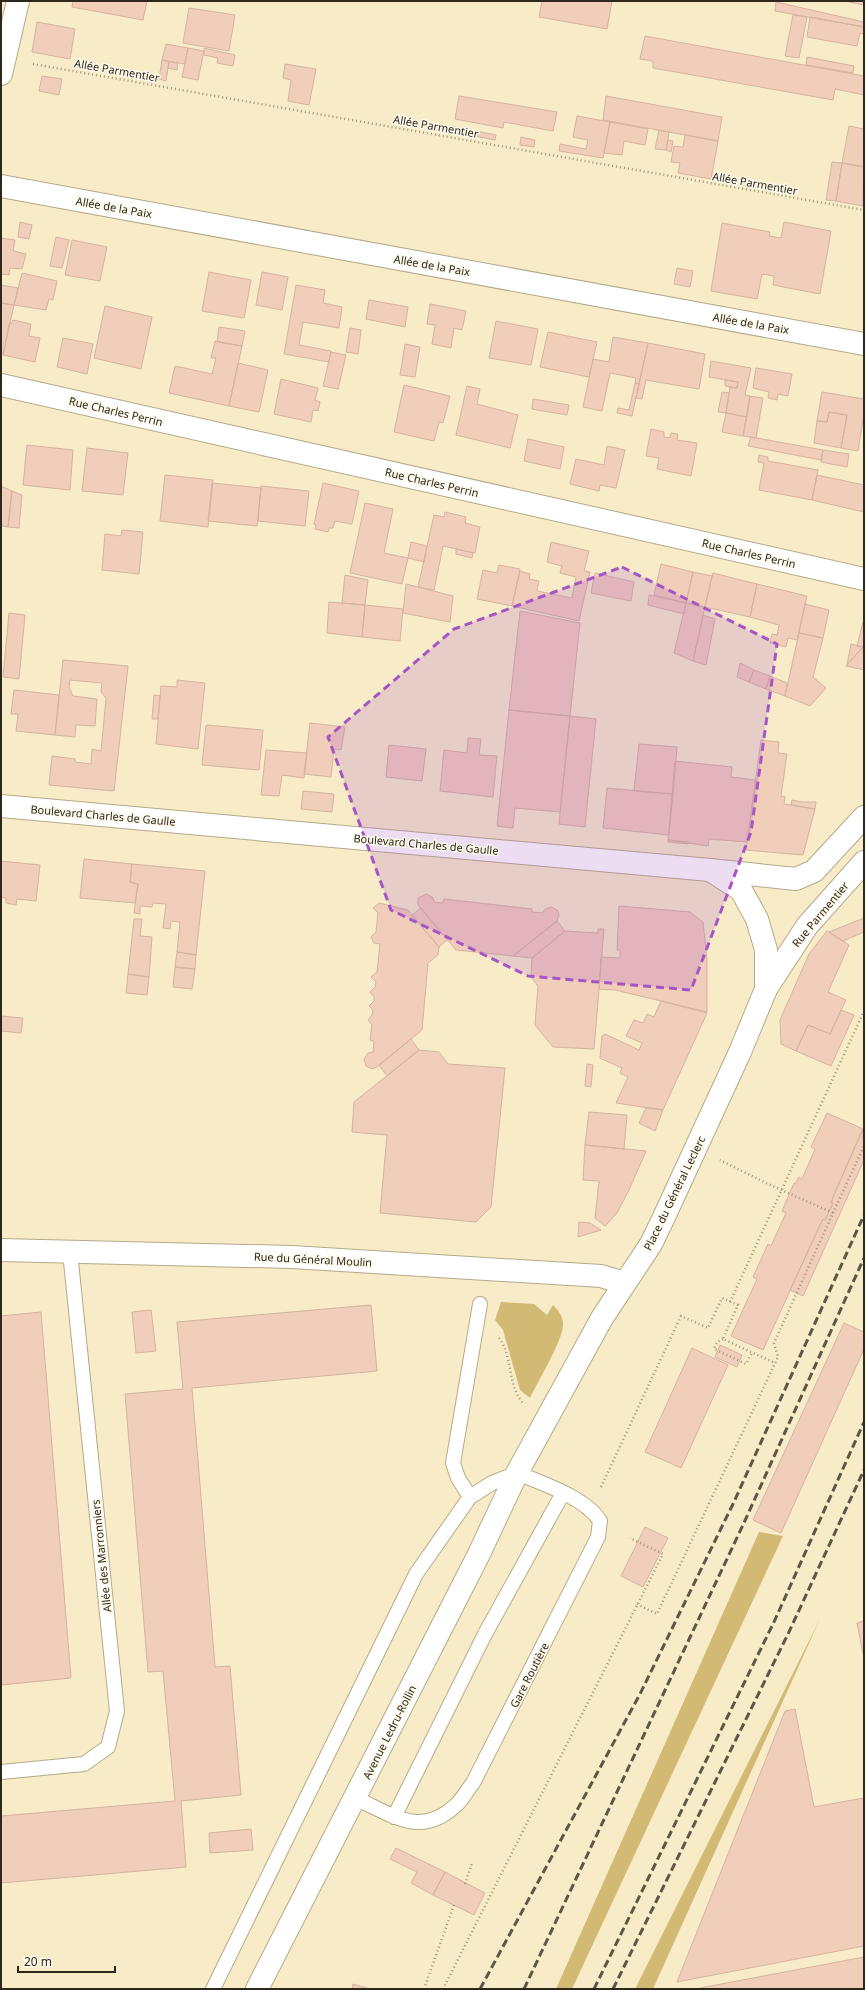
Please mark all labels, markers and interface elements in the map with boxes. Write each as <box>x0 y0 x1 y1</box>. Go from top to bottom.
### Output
street label: Allée Parmentier <box>73 55 161 85</box>
street label: Allée Parmentier <box>392 111 480 141</box>
street label: Allée Parmentier <box>711 168 799 198</box>
street label: Allée de la Paix <box>75 193 153 221</box>
street label: Allée de la Paix <box>393 251 471 279</box>
street label: Allée de la Paix <box>712 309 790 337</box>
street label: Rue Charles Perrin <box>68 393 164 429</box>
street label: Rue Charles Perrin <box>384 464 480 500</box>
street label: Rue Charles Perrin <box>701 535 797 571</box>
street label: Boulevard Charles de Gaulle <box>30 801 176 829</box>
street label: Boulevard Charles de Gaulle <box>353 830 499 858</box>
street label: Rue Parmentier <box>788 878 852 950</box>
street label: Place du Général Leclerc <box>640 1133 708 1253</box>
street label: Rue du Général Moulin <box>253 1248 373 1270</box>
street label: Allée des Marronniers <box>88 1499 114 1613</box>
street label: Gare Routière <box>506 1640 552 1710</box>
street label: Avenue Ledru-Rollin <box>359 1682 419 1782</box>
scale bar <box>18 1948 115 1974</box>
text: 20 m <box>24 1953 52 1970</box>

